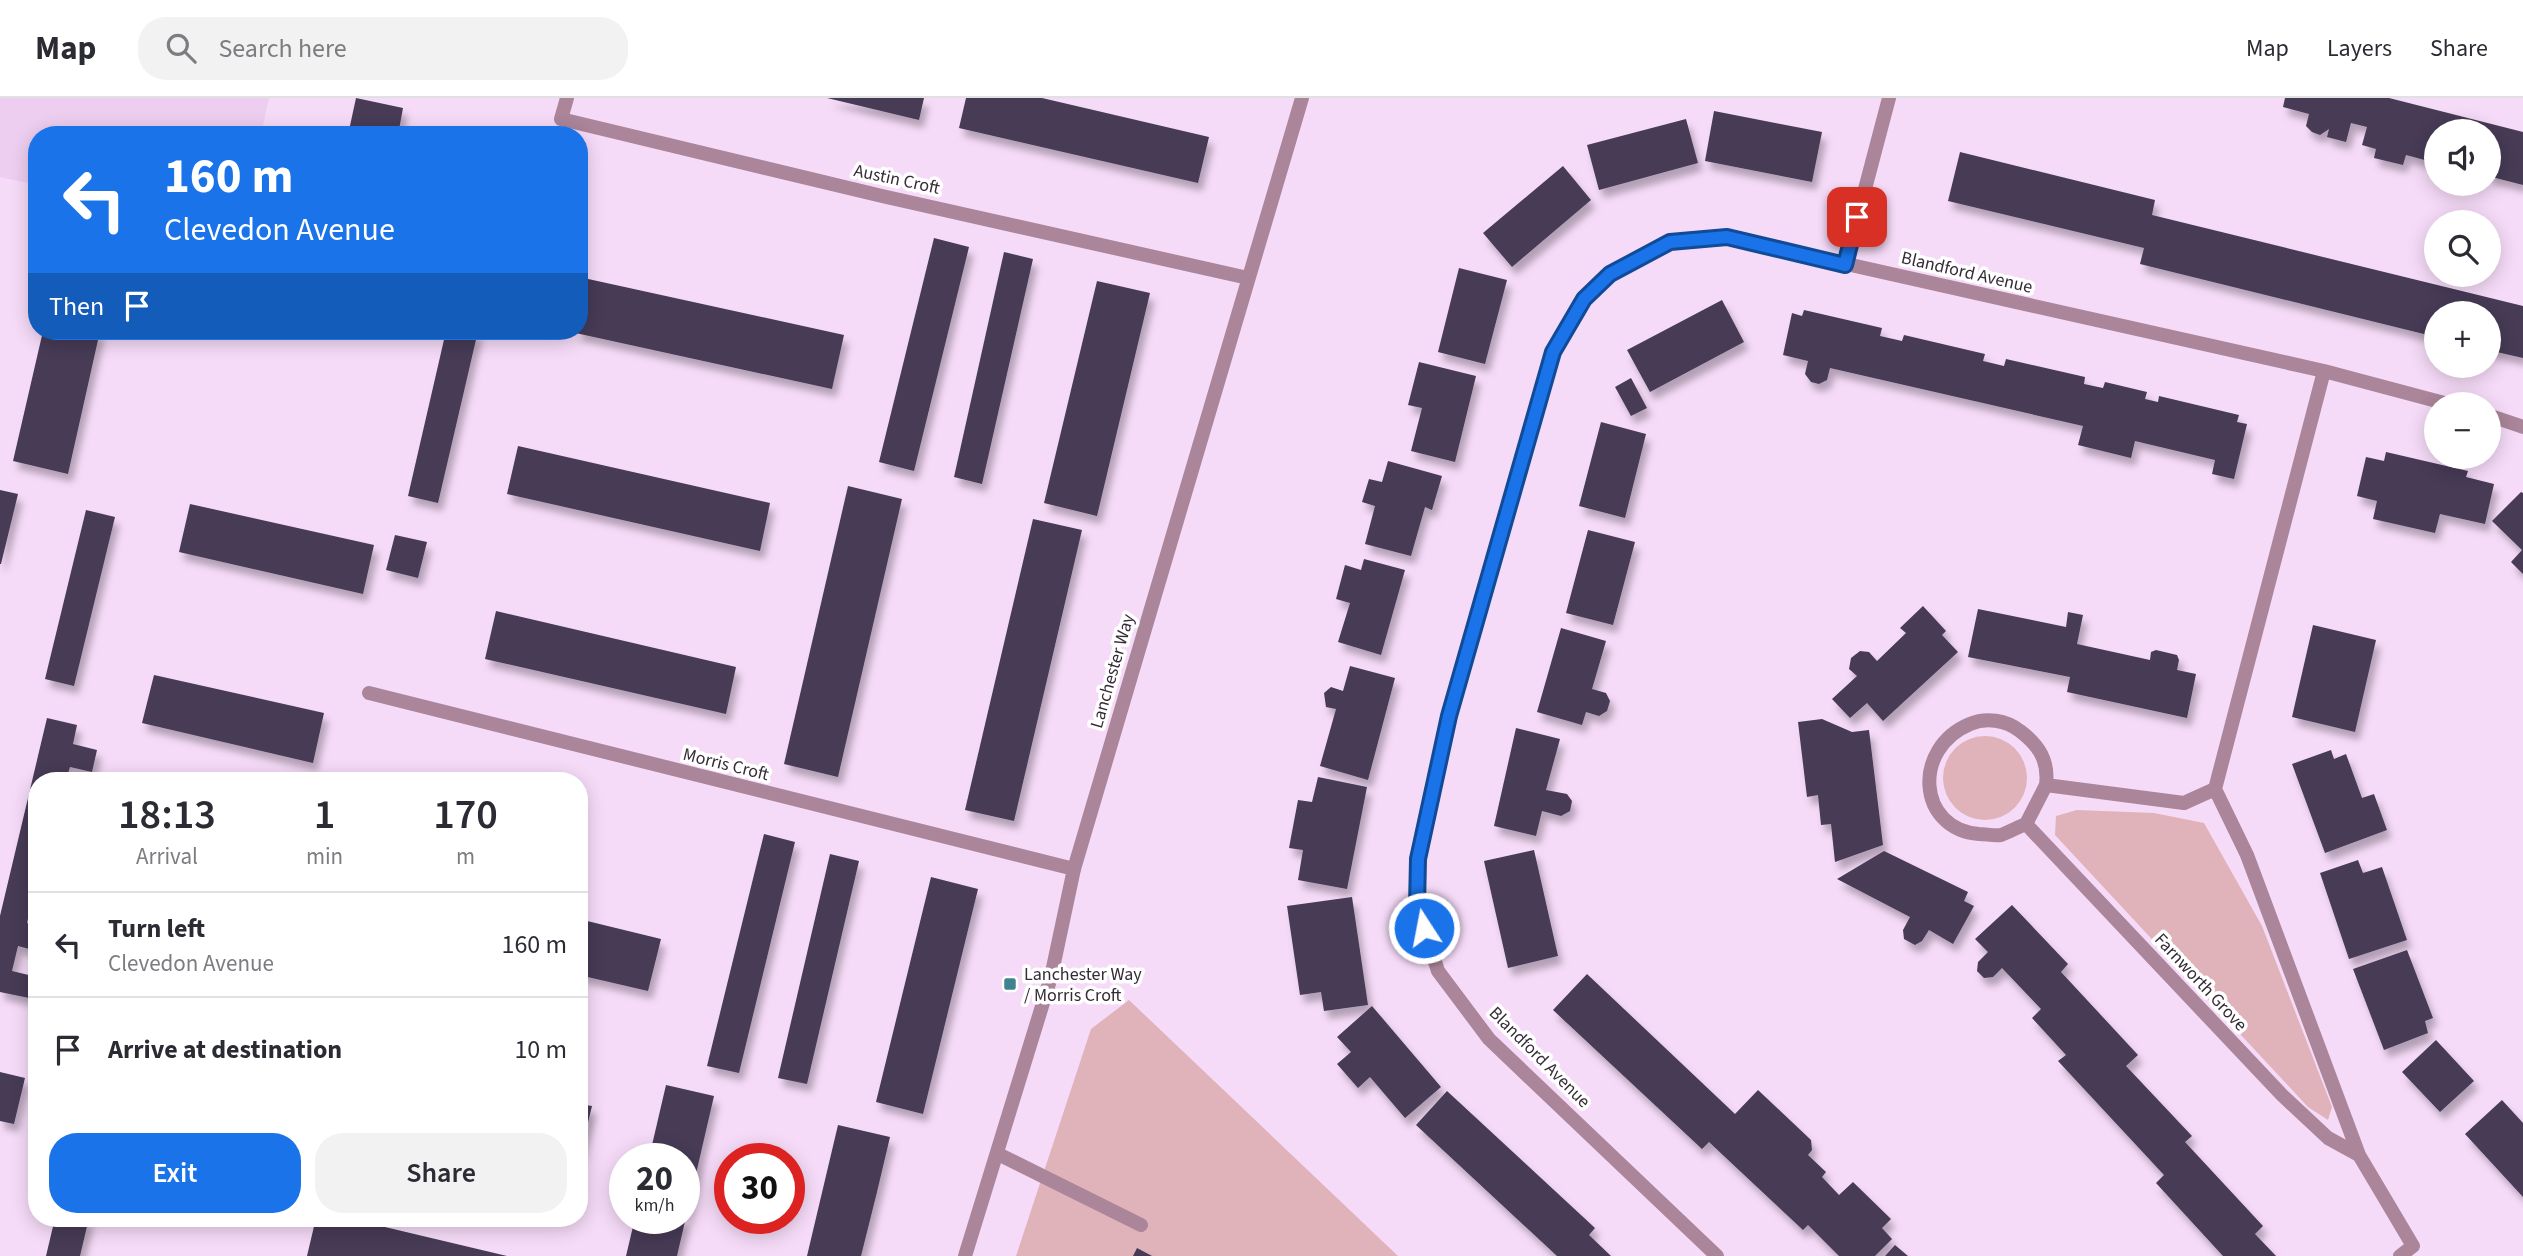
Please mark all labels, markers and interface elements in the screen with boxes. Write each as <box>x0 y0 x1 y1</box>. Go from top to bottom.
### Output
search box <box>138 17 628 80</box>
text: Map <box>35 25 96 72</box>
icon: search <box>162 29 200 67</box>
text: Search here <box>218 30 347 67</box>
text: Map <box>2246 31 2289 66</box>
text: Layers <box>2327 31 2392 66</box>
text: Share <box>2430 31 2488 66</box>
map controls <box>2424 119 2501 469</box>
button: sound <box>2424 119 2501 196</box>
text: 160 m <box>164 142 293 212</box>
icon: left <box>49 154 140 245</box>
street label: Austin Croft <box>852 158 943 201</box>
pin <box>1827 187 1887 247</box>
icon: arrive <box>1838 198 1876 236</box>
text: Clevedon Avenue <box>164 207 395 253</box>
button: search <box>2424 210 2501 287</box>
street label: Blandford Avenue <box>1899 245 2035 300</box>
icon: arrive <box>118 287 156 325</box>
text: Then <box>49 288 104 325</box>
button: + <box>2424 301 2501 378</box>
button: − <box>2424 392 2501 469</box>
street label: Lanchester Way <box>1084 611 1141 731</box>
street label: Morris Croft <box>680 742 772 787</box>
text: 18:13 <box>118 785 216 845</box>
text: 1 <box>314 785 335 845</box>
text: 170 <box>433 785 498 845</box>
text: Arrival <box>136 840 198 873</box>
text: min <box>306 840 343 873</box>
text: m <box>456 840 475 873</box>
position arrow <box>1387 891 1461 965</box>
text: Turn left <box>108 910 205 947</box>
icon: left <box>49 926 87 964</box>
text: 160 m <box>501 926 567 963</box>
street label: Farnworth Grove <box>2149 928 2253 1037</box>
text: Clevedon Avenue <box>108 947 274 980</box>
place label: Lanchester Way / Morris Croft <box>1024 962 1142 1008</box>
marker: Lanchester Way / Morris Croft <box>1002 976 1018 992</box>
street label: Blandford Avenue <box>1483 1001 1596 1114</box>
icon: arrive <box>49 1031 87 1069</box>
text: Arrive at destination <box>108 1031 342 1068</box>
text: 10 m <box>514 1031 567 1068</box>
button: Exit <box>49 1133 301 1213</box>
button: Share <box>315 1133 567 1213</box>
speed limit sign: 30 <box>714 1143 805 1234</box>
text: 20 <box>636 1154 673 1204</box>
text: km/h <box>635 1193 674 1218</box>

